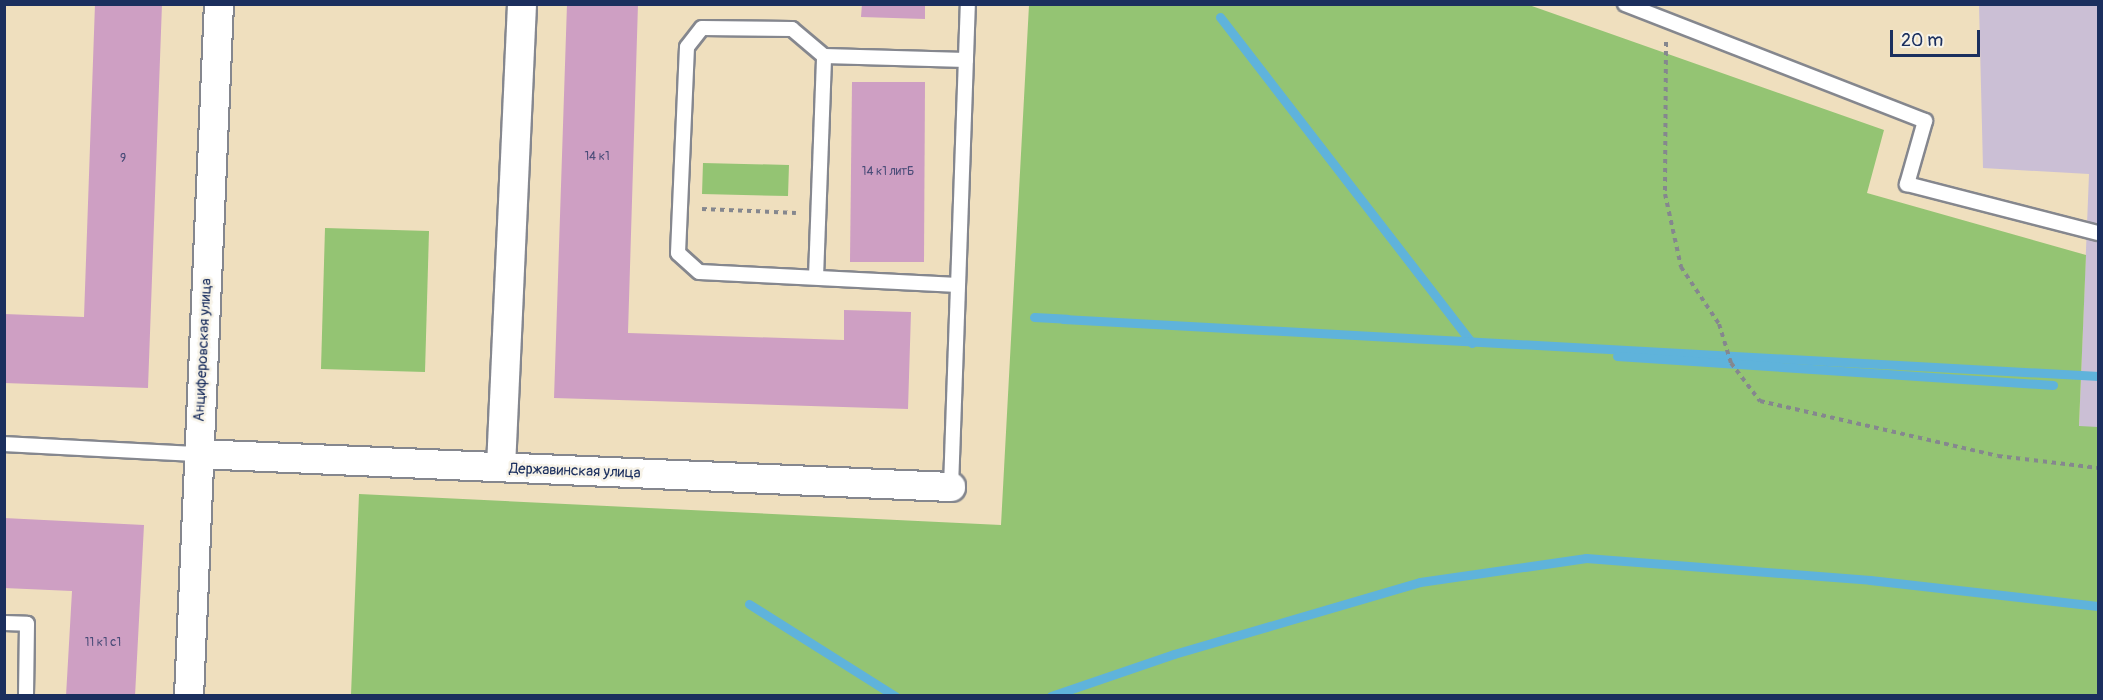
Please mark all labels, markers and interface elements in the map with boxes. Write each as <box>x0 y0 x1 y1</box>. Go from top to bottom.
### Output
scale bar <box>1893 18 1983 56</box>
text: 20 m <box>1901 29 1943 52</box>
house number: 14 к1 <box>584 150 610 164</box>
house number: 9 <box>120 152 126 166</box>
house number: 14 к1 литБ <box>862 165 914 179</box>
street label: Анциферовская улица <box>190 278 216 422</box>
street label: Державинская улица <box>509 460 641 482</box>
house number: 11 к1 с1 <box>85 636 121 650</box>

